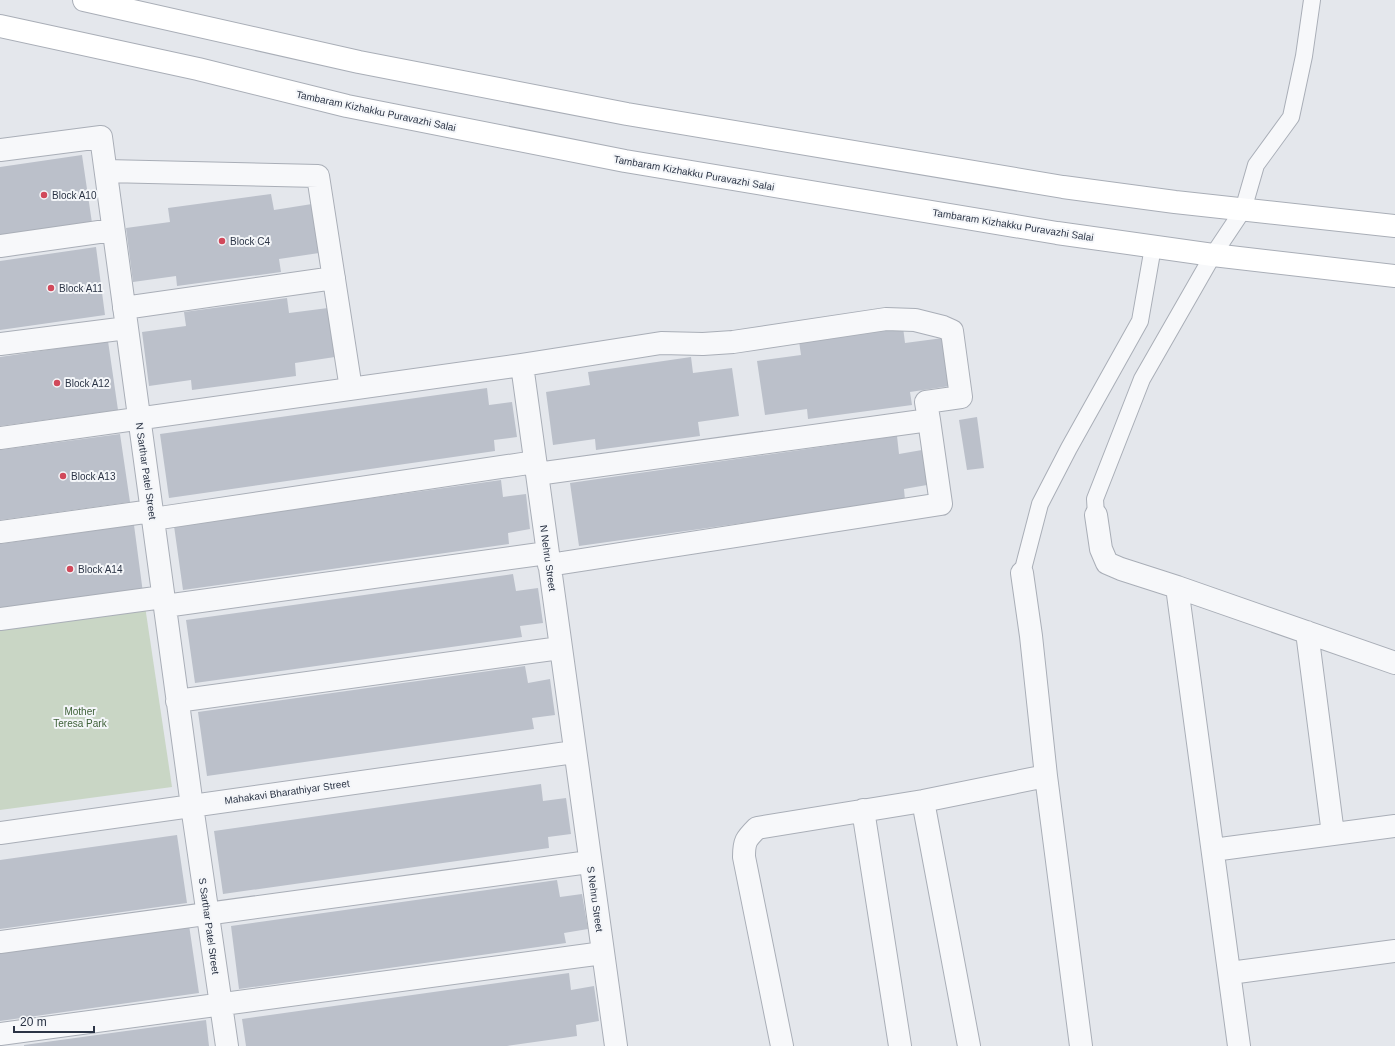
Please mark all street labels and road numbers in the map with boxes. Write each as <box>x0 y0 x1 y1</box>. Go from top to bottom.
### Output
street label: Tambaram Kizhakku Puravazhi Salai <box>295 89 457 133</box>
street label: Tambaram Kizhakku Puravazhi Salai <box>613 153 775 193</box>
street label: Tambaram Kizhakku Puravazhi Salai <box>932 207 1094 243</box>
street label: N Sarthar Patel Street <box>134 422 158 520</box>
street label: N Nehru Street <box>538 524 558 592</box>
street label: Mahakavi Bharathiyar Street <box>224 778 350 806</box>
street label: S Nehru Street <box>585 865 605 933</box>
street label: S Sarthar Patel Street <box>197 877 221 975</box>

